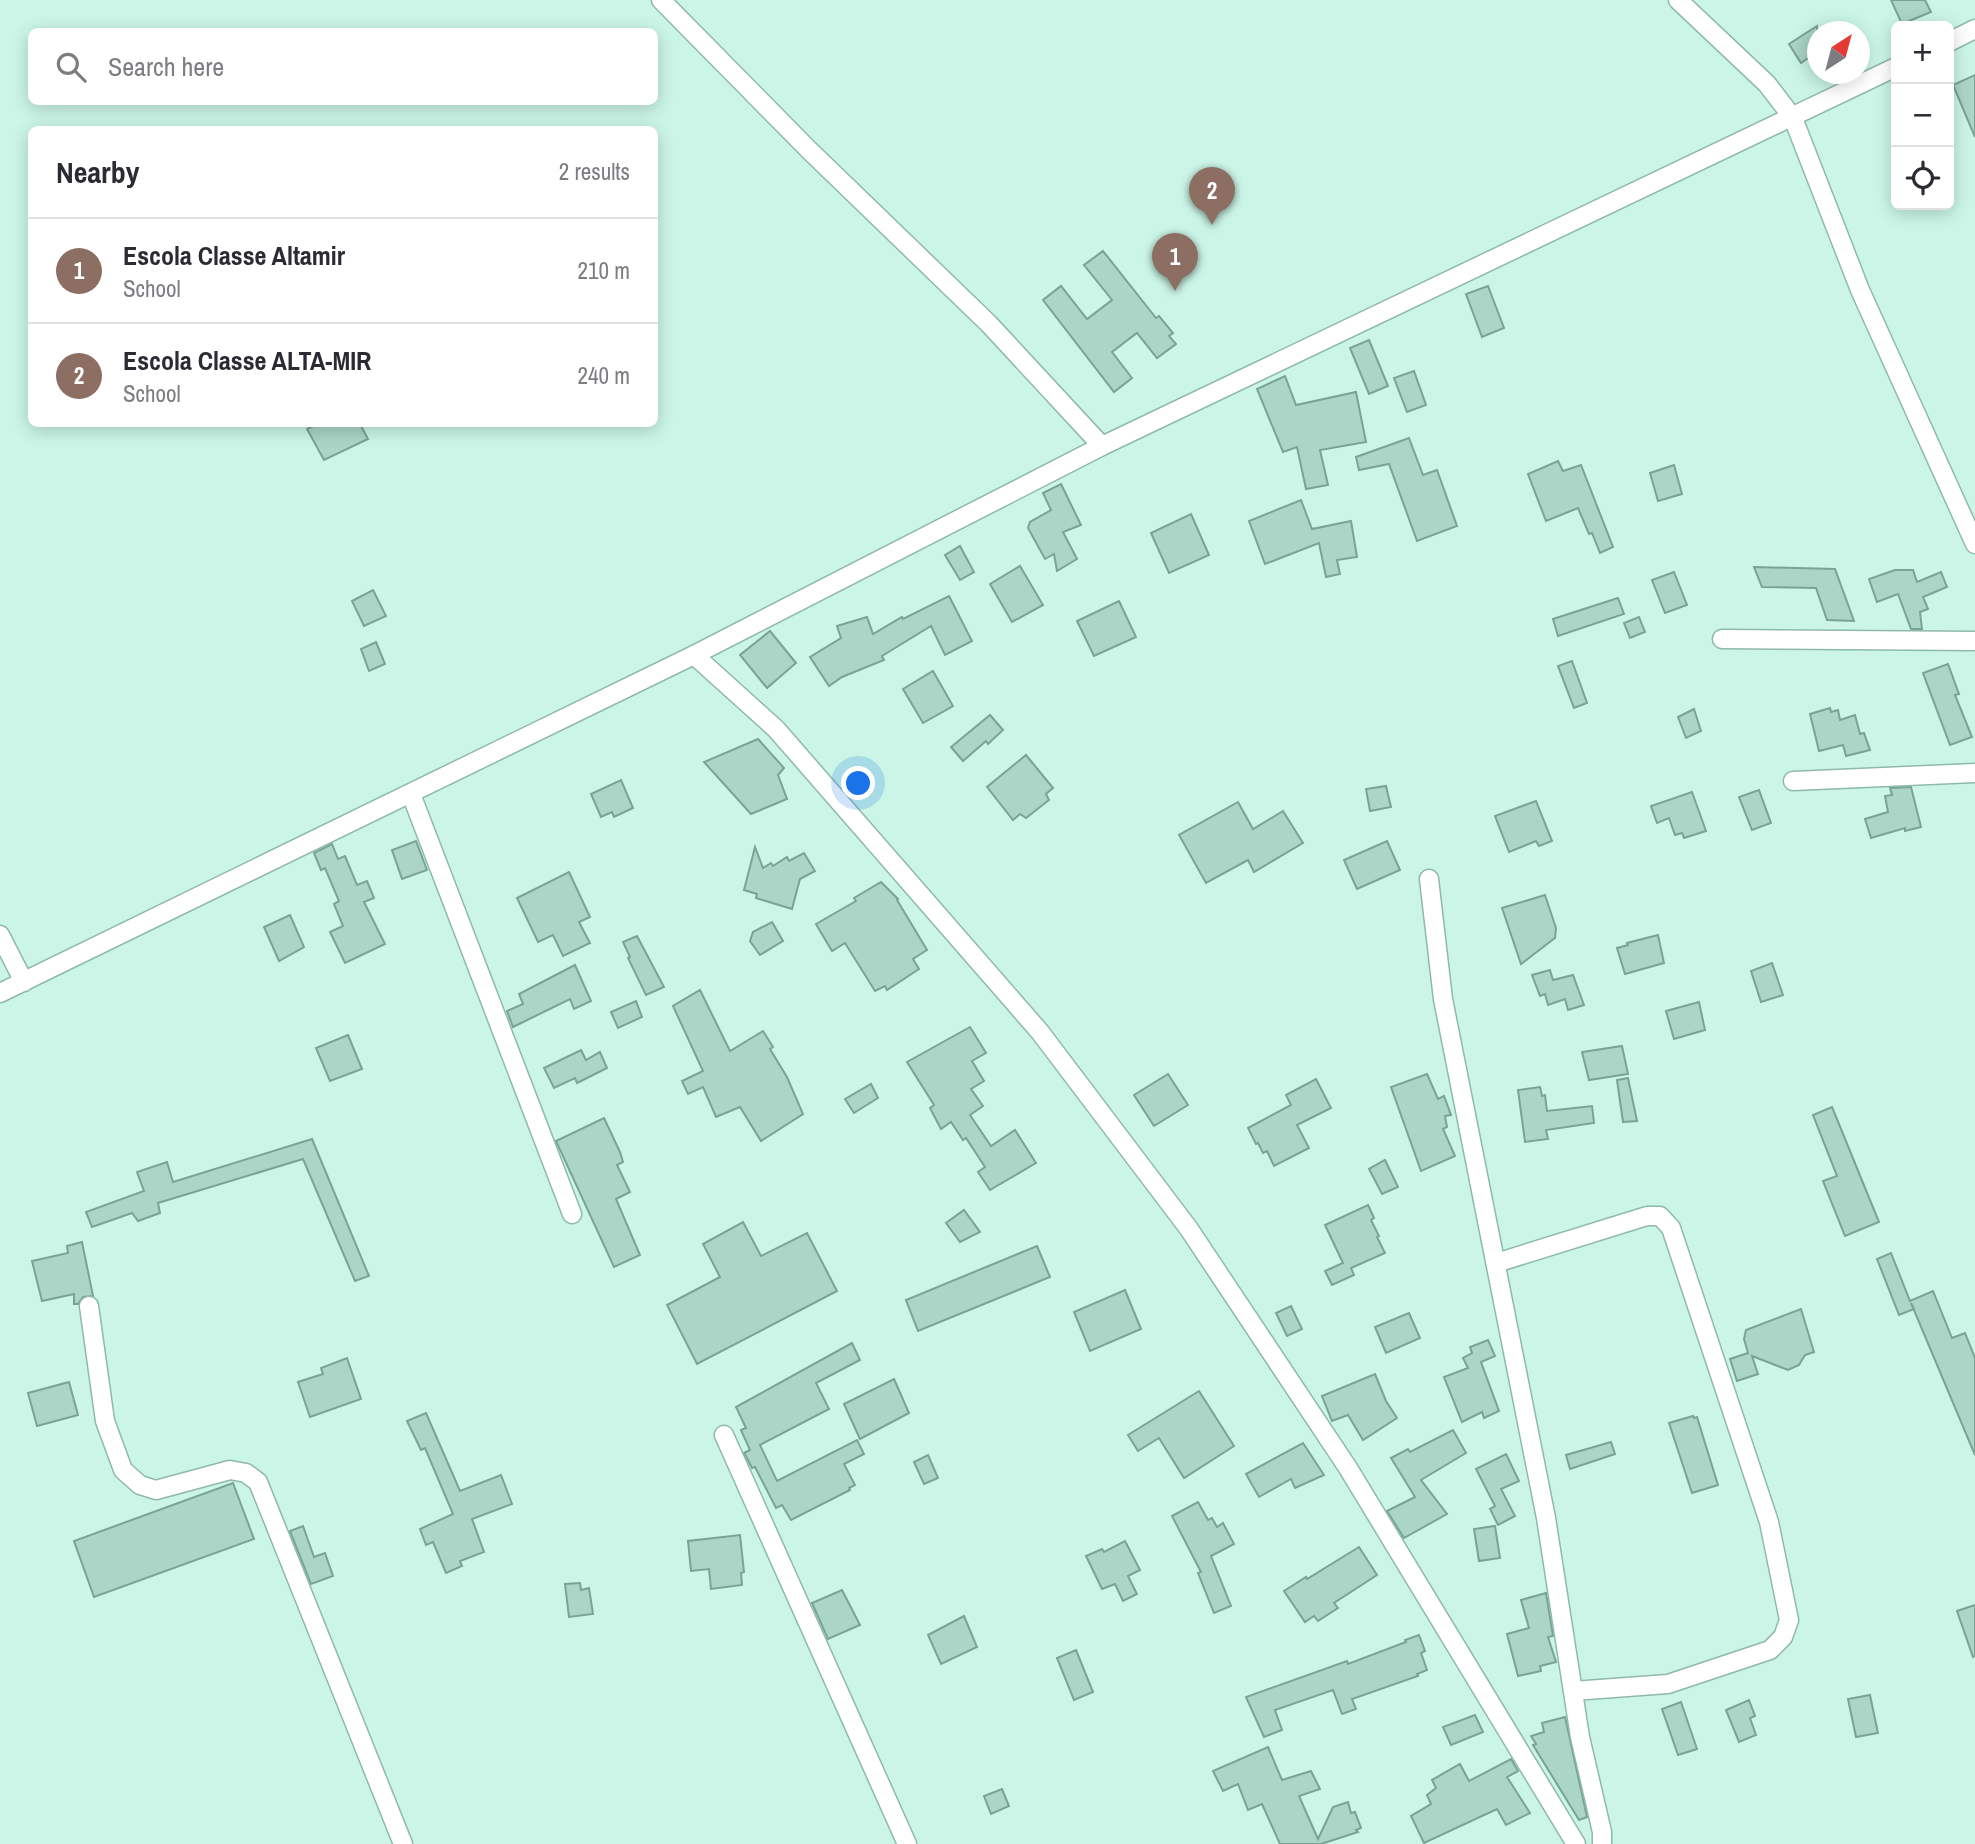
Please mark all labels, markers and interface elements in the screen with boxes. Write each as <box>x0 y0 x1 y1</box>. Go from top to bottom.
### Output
north arrow <box>1807 21 1870 84</box>
map controls <box>1891 21 1954 210</box>
button: + <box>1891 21 1954 84</box>
search box <box>28 28 658 105</box>
icon: search <box>52 48 90 86</box>
text: Search here <box>108 49 224 84</box>
button: − <box>1891 84 1954 147</box>
button: locate <box>1891 147 1954 210</box>
text: Nearby <box>56 152 139 192</box>
text: 2 results <box>559 156 630 187</box>
pin: 2 <box>1189 167 1235 225</box>
pin: 1 <box>1152 233 1198 291</box>
text: Escola Classe Altamir <box>123 238 345 273</box>
text: 1 <box>74 255 84 286</box>
text: 210 m <box>578 255 630 286</box>
text: School <box>123 273 181 304</box>
text: Escola Classe ALTA-MIR <box>123 343 371 378</box>
text: 2 <box>74 360 84 391</box>
text: 240 m <box>578 360 630 391</box>
text: School <box>123 378 181 409</box>
your location <box>841 766 875 800</box>

